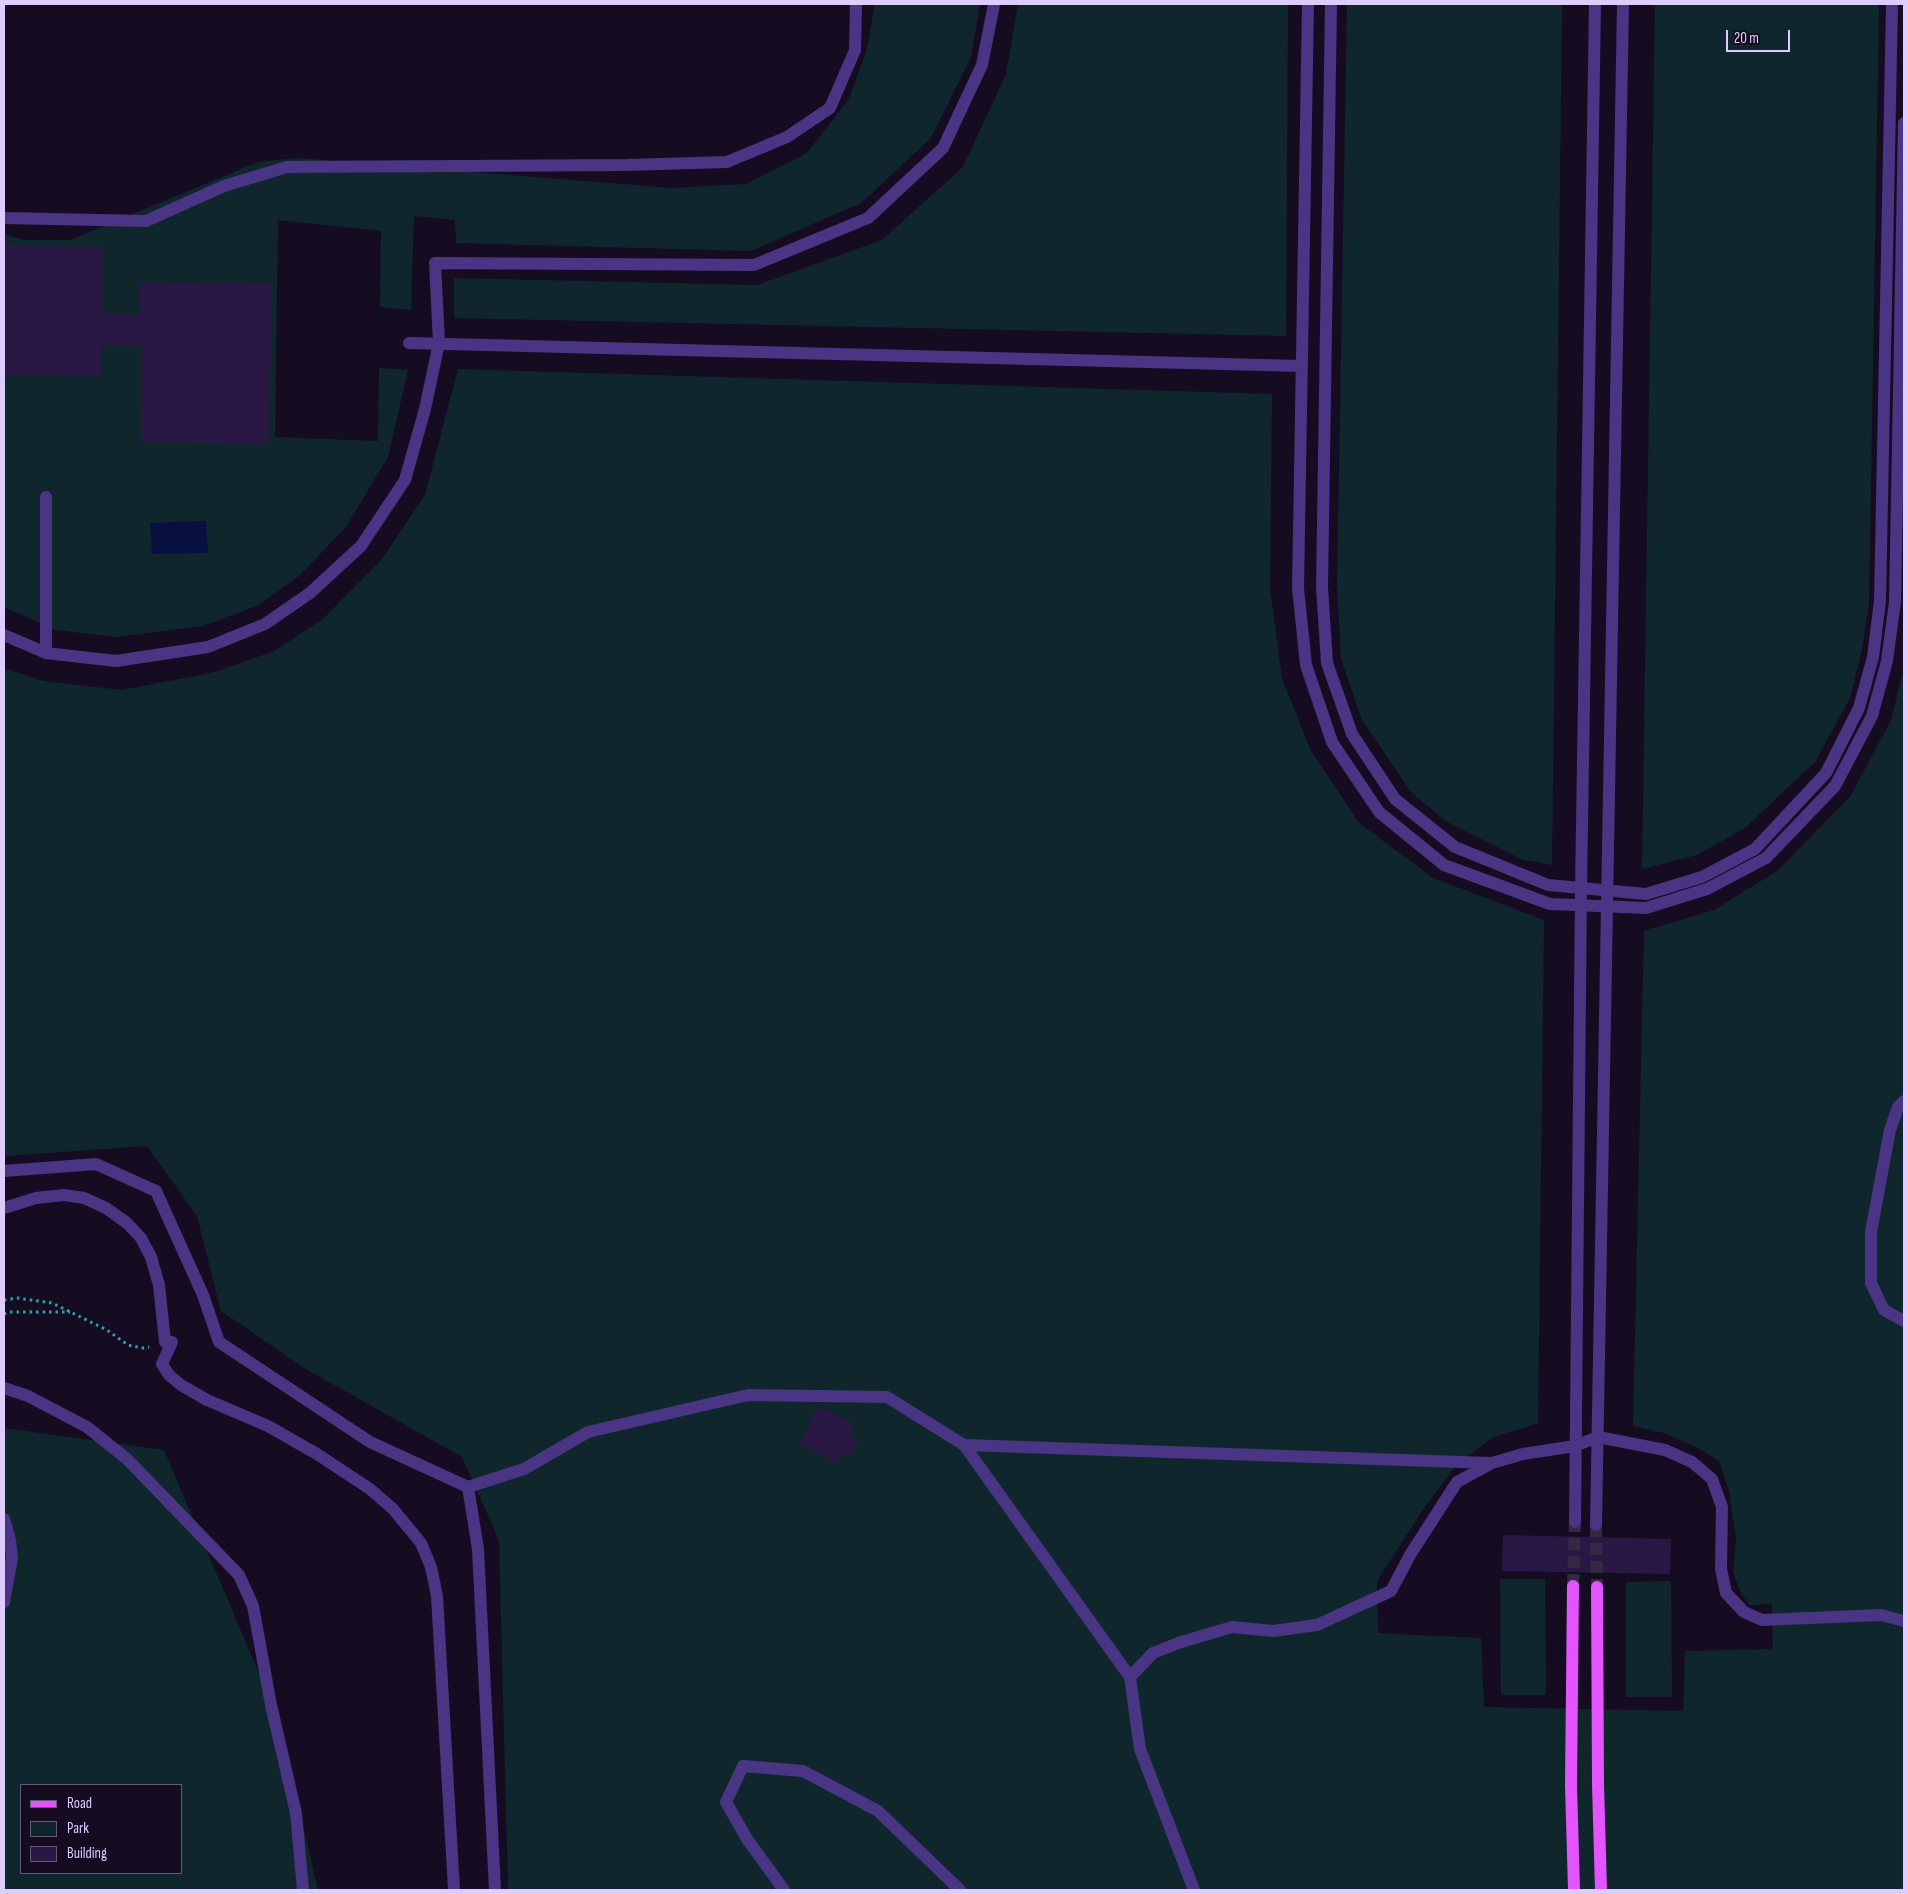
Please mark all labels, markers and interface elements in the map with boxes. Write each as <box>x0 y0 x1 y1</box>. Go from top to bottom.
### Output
scale bar <box>1728 20 1792 52</box>
text: 20 m <box>1734 29 1759 48</box>
legend <box>20 1784 182 1874</box>
text: Road <box>67 1794 92 1813</box>
text: Park <box>67 1819 89 1838</box>
text: Building <box>67 1844 107 1863</box>

